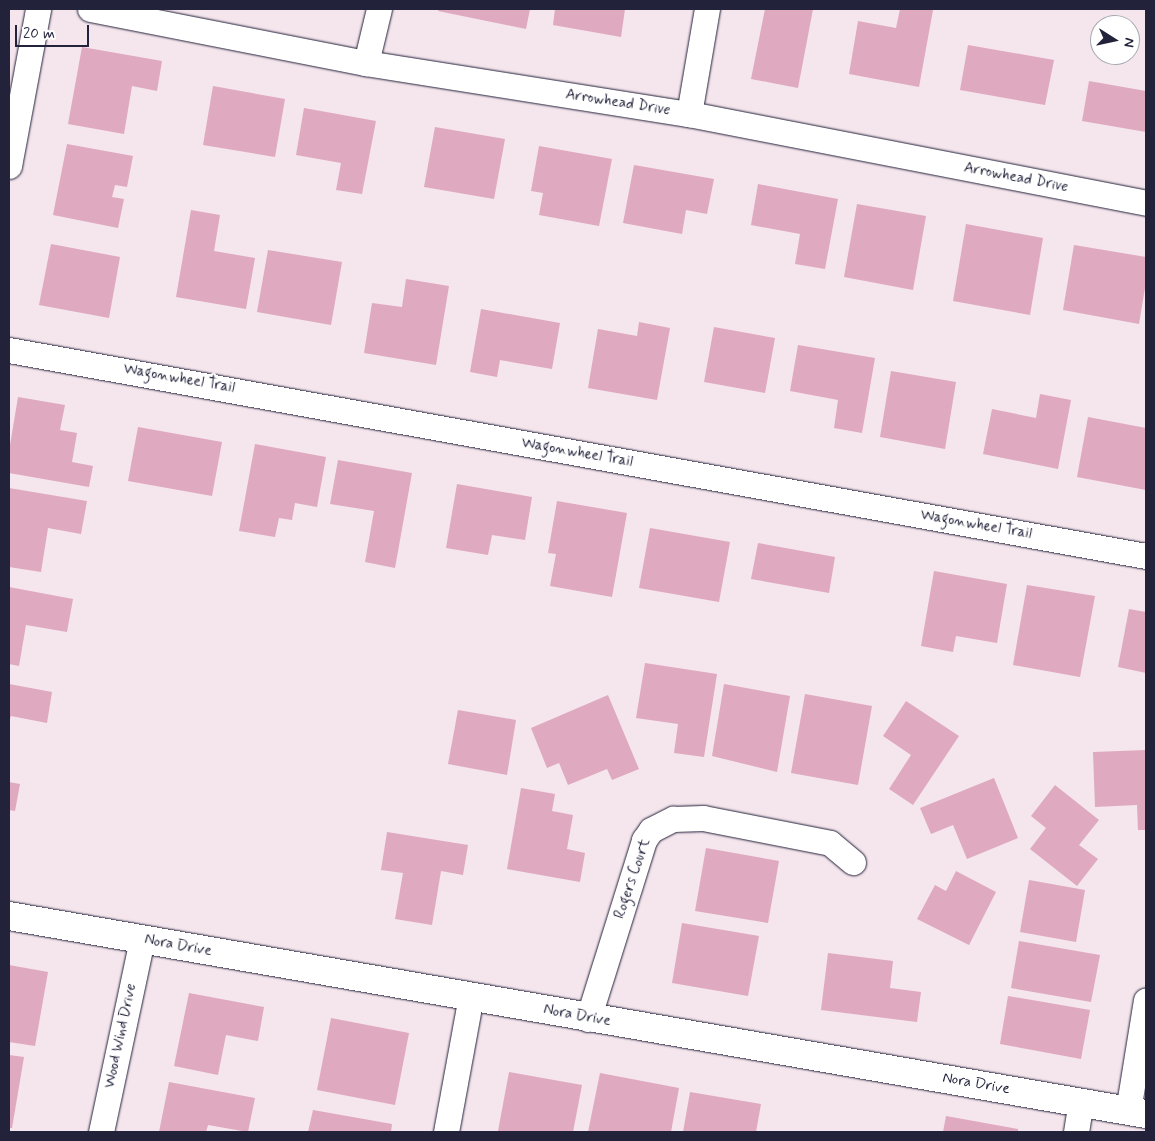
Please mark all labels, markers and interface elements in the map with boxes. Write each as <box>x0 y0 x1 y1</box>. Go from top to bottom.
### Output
scale bar <box>18 15 91 47</box>
north arrow <box>1090 15 1140 65</box>
text: 20 m <box>23 24 55 44</box>
text: N <box>1119 36 1138 49</box>
street label: Arrowhead Drive <box>564 86 672 120</box>
street label: Arrowhead Drive <box>962 159 1070 197</box>
street label: Wagonwheel Trail <box>122 360 236 398</box>
street label: Wagonwheel Trail <box>520 434 634 472</box>
street label: Wagonwheel Trail <box>919 506 1033 544</box>
street label: Rogers Court <box>611 837 655 921</box>
street label: Nora Drive <box>144 931 212 961</box>
street label: Wood Wind Drive <box>101 981 141 1091</box>
street label: Nora Drive <box>543 1001 611 1031</box>
street label: Nora Drive <box>942 1069 1010 1099</box>

